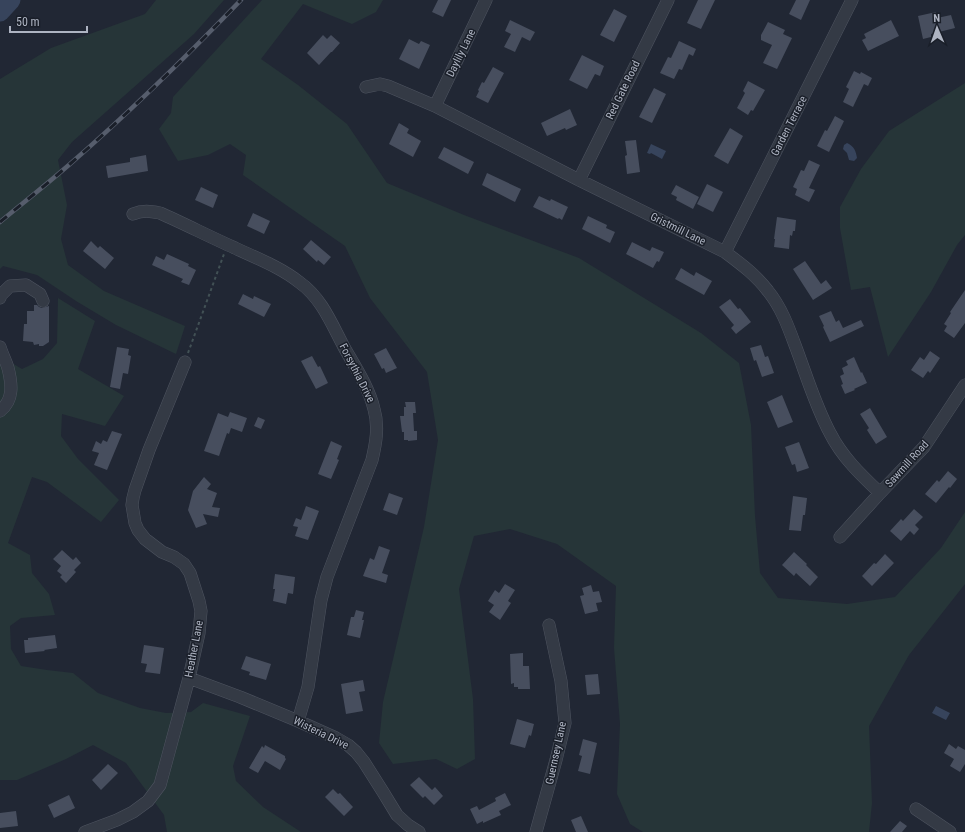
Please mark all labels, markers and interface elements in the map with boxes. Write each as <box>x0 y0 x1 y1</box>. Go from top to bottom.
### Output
scale bar <box>10 8 87 34</box>
north arrow <box>917 8 957 48</box>
text: N <box>933 12 941 25</box>
text: 50 m <box>16 15 40 29</box>
street label: Daylily Lane <box>444 27 478 79</box>
street label: Red Gate Road <box>603 58 643 122</box>
street label: Garden Terrace <box>768 94 810 158</box>
street label: Gristmill Lane <box>648 210 708 248</box>
street label: Forsythia Drive <box>337 341 377 405</box>
street label: Sawmill Road <box>883 438 931 490</box>
street label: Heather Lane <box>182 619 206 679</box>
street label: Wisteria Drive <box>291 714 351 752</box>
street label: Guernsey Lane <box>543 720 569 786</box>

